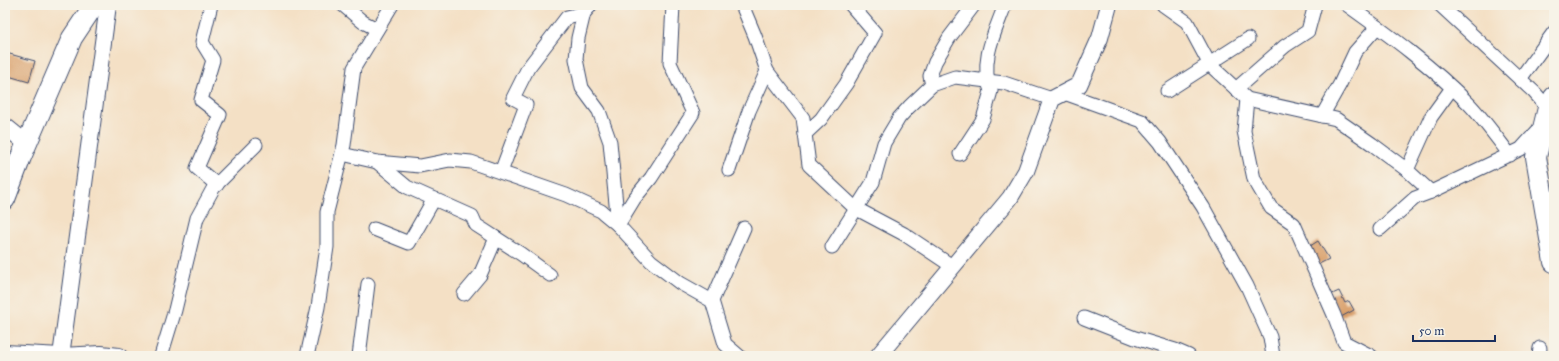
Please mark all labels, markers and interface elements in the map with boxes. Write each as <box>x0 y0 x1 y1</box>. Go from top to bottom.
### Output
scale bar <box>1413 317 1495 343</box>
text: 50 m <box>1419 324 1444 338</box>

